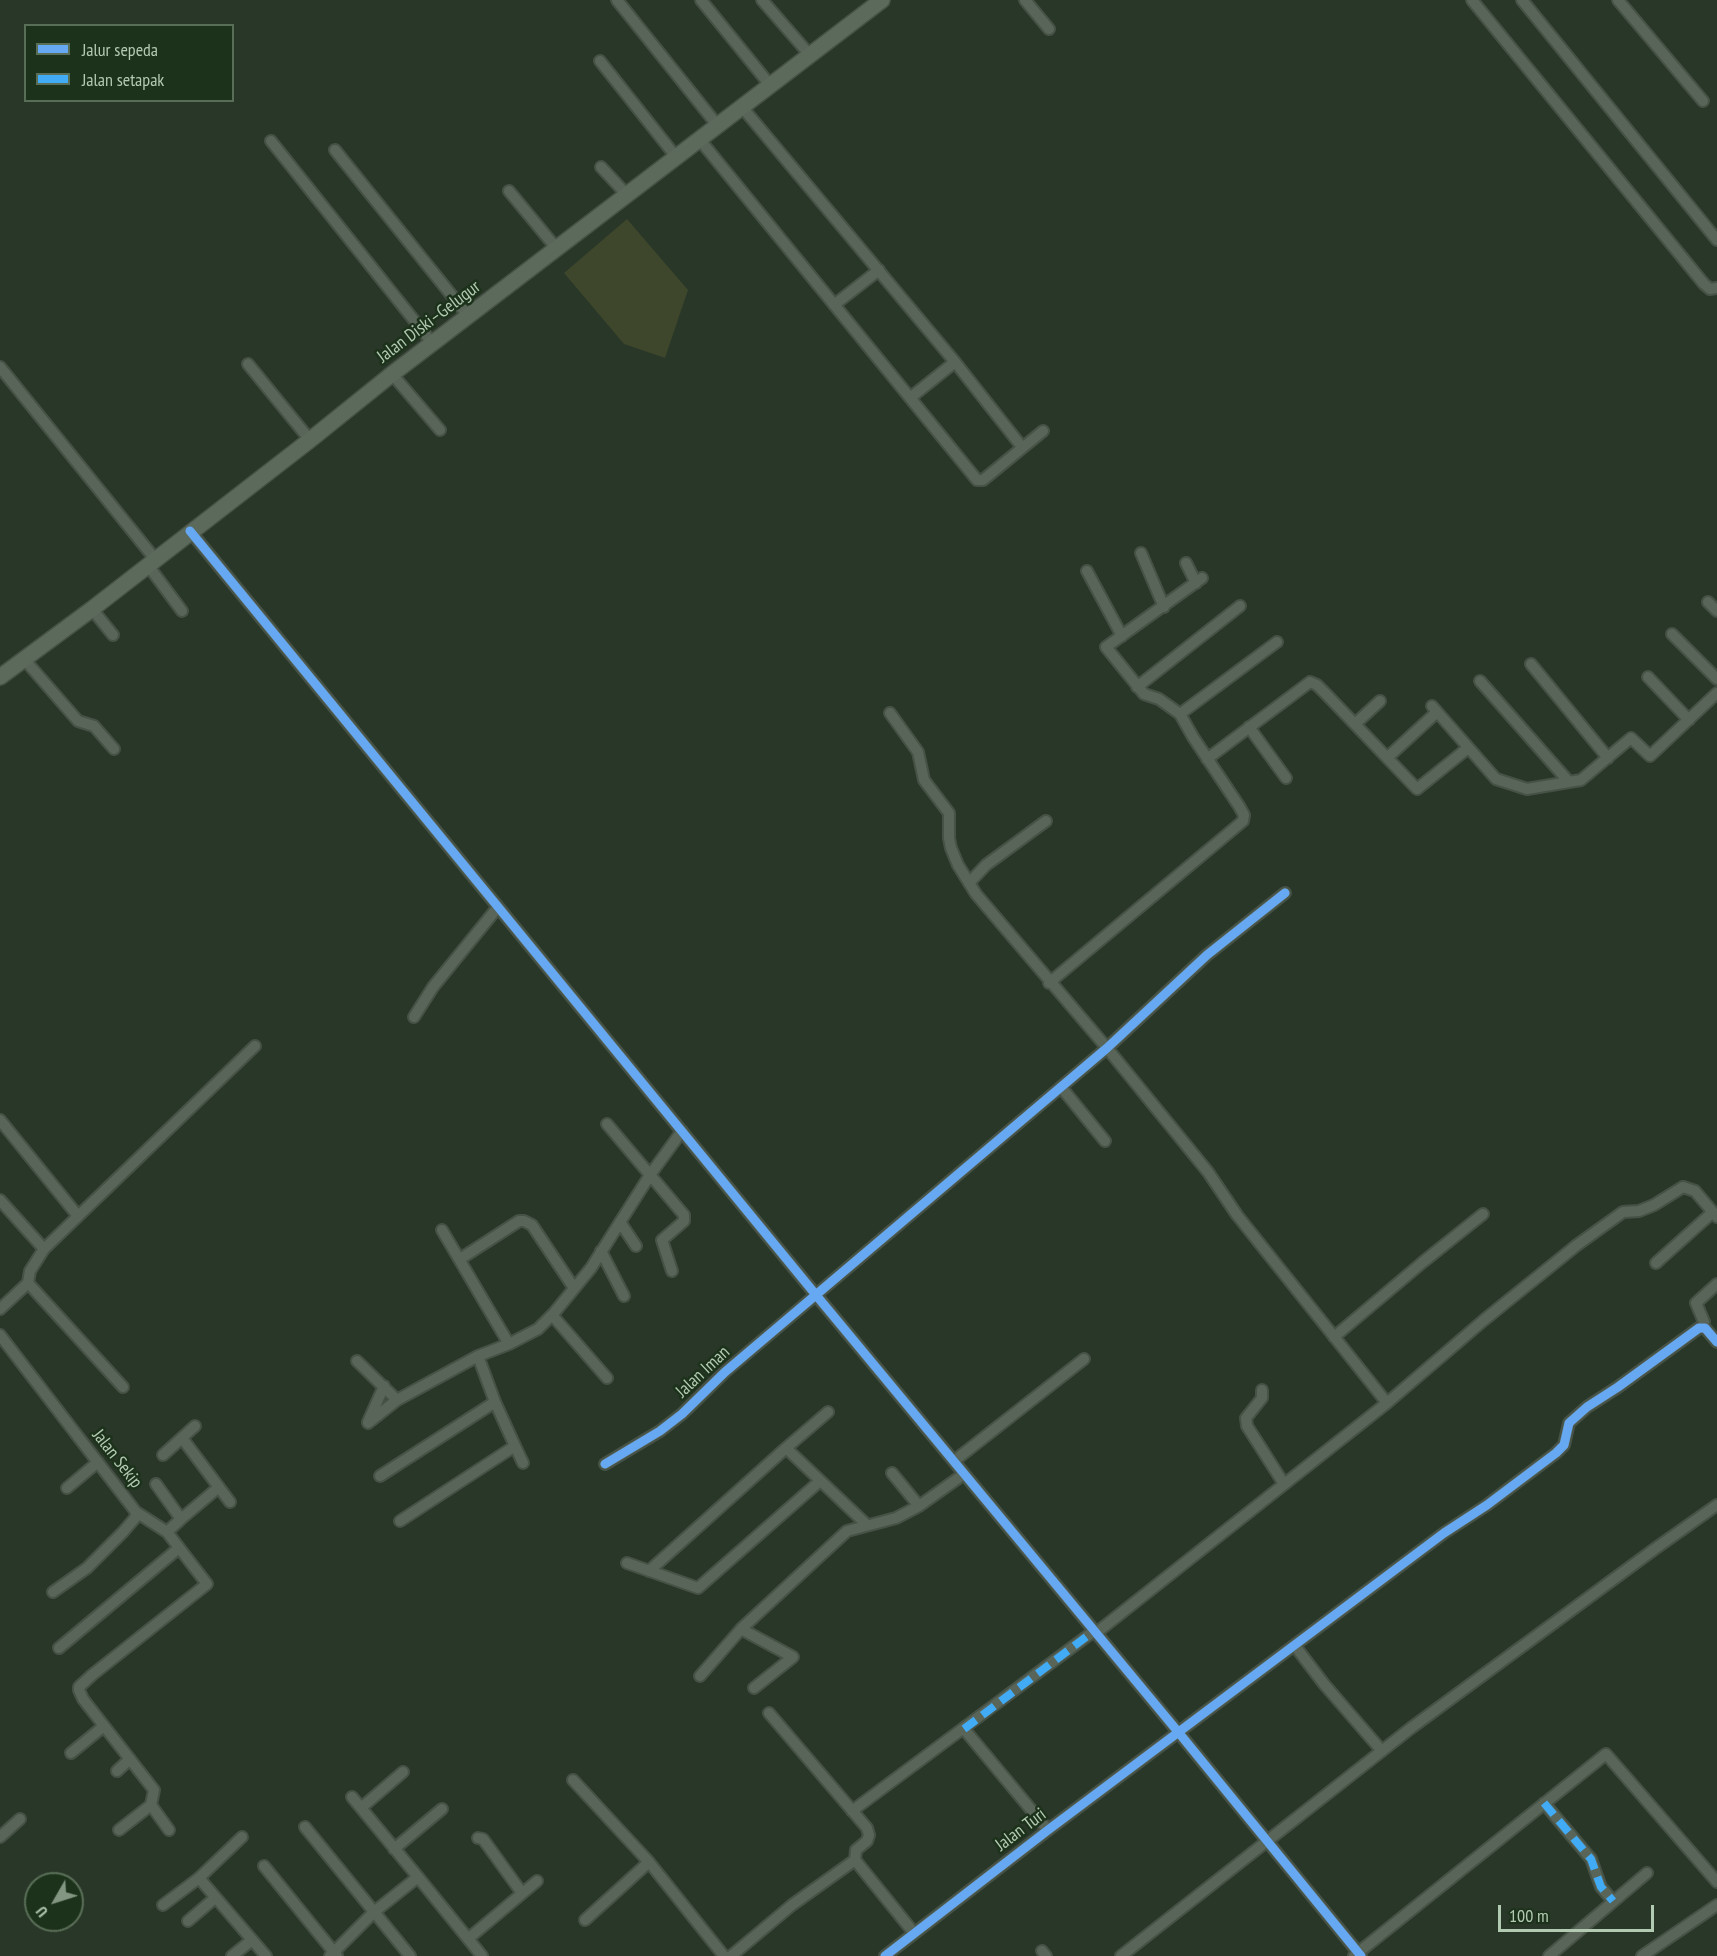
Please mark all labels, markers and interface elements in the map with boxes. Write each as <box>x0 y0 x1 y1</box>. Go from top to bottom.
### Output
legend <box>24 24 234 102</box>
text: Jalur sepeda <box>82 38 158 61</box>
text: Jalan setapak <box>82 68 164 91</box>
street label: Jalan Diski–Gelugur <box>373 276 485 368</box>
street label: Jalan Iman <box>672 1342 734 1402</box>
street label: Jalan Sekip <box>87 1425 147 1493</box>
street label: Jalan Turi <box>991 1804 1051 1856</box>
north arrow <box>24 1872 84 1932</box>
scale bar <box>1501 1893 1657 1931</box>
text: U <box>31 1903 52 1922</box>
text: 100 m <box>1509 1904 1549 1927</box>

